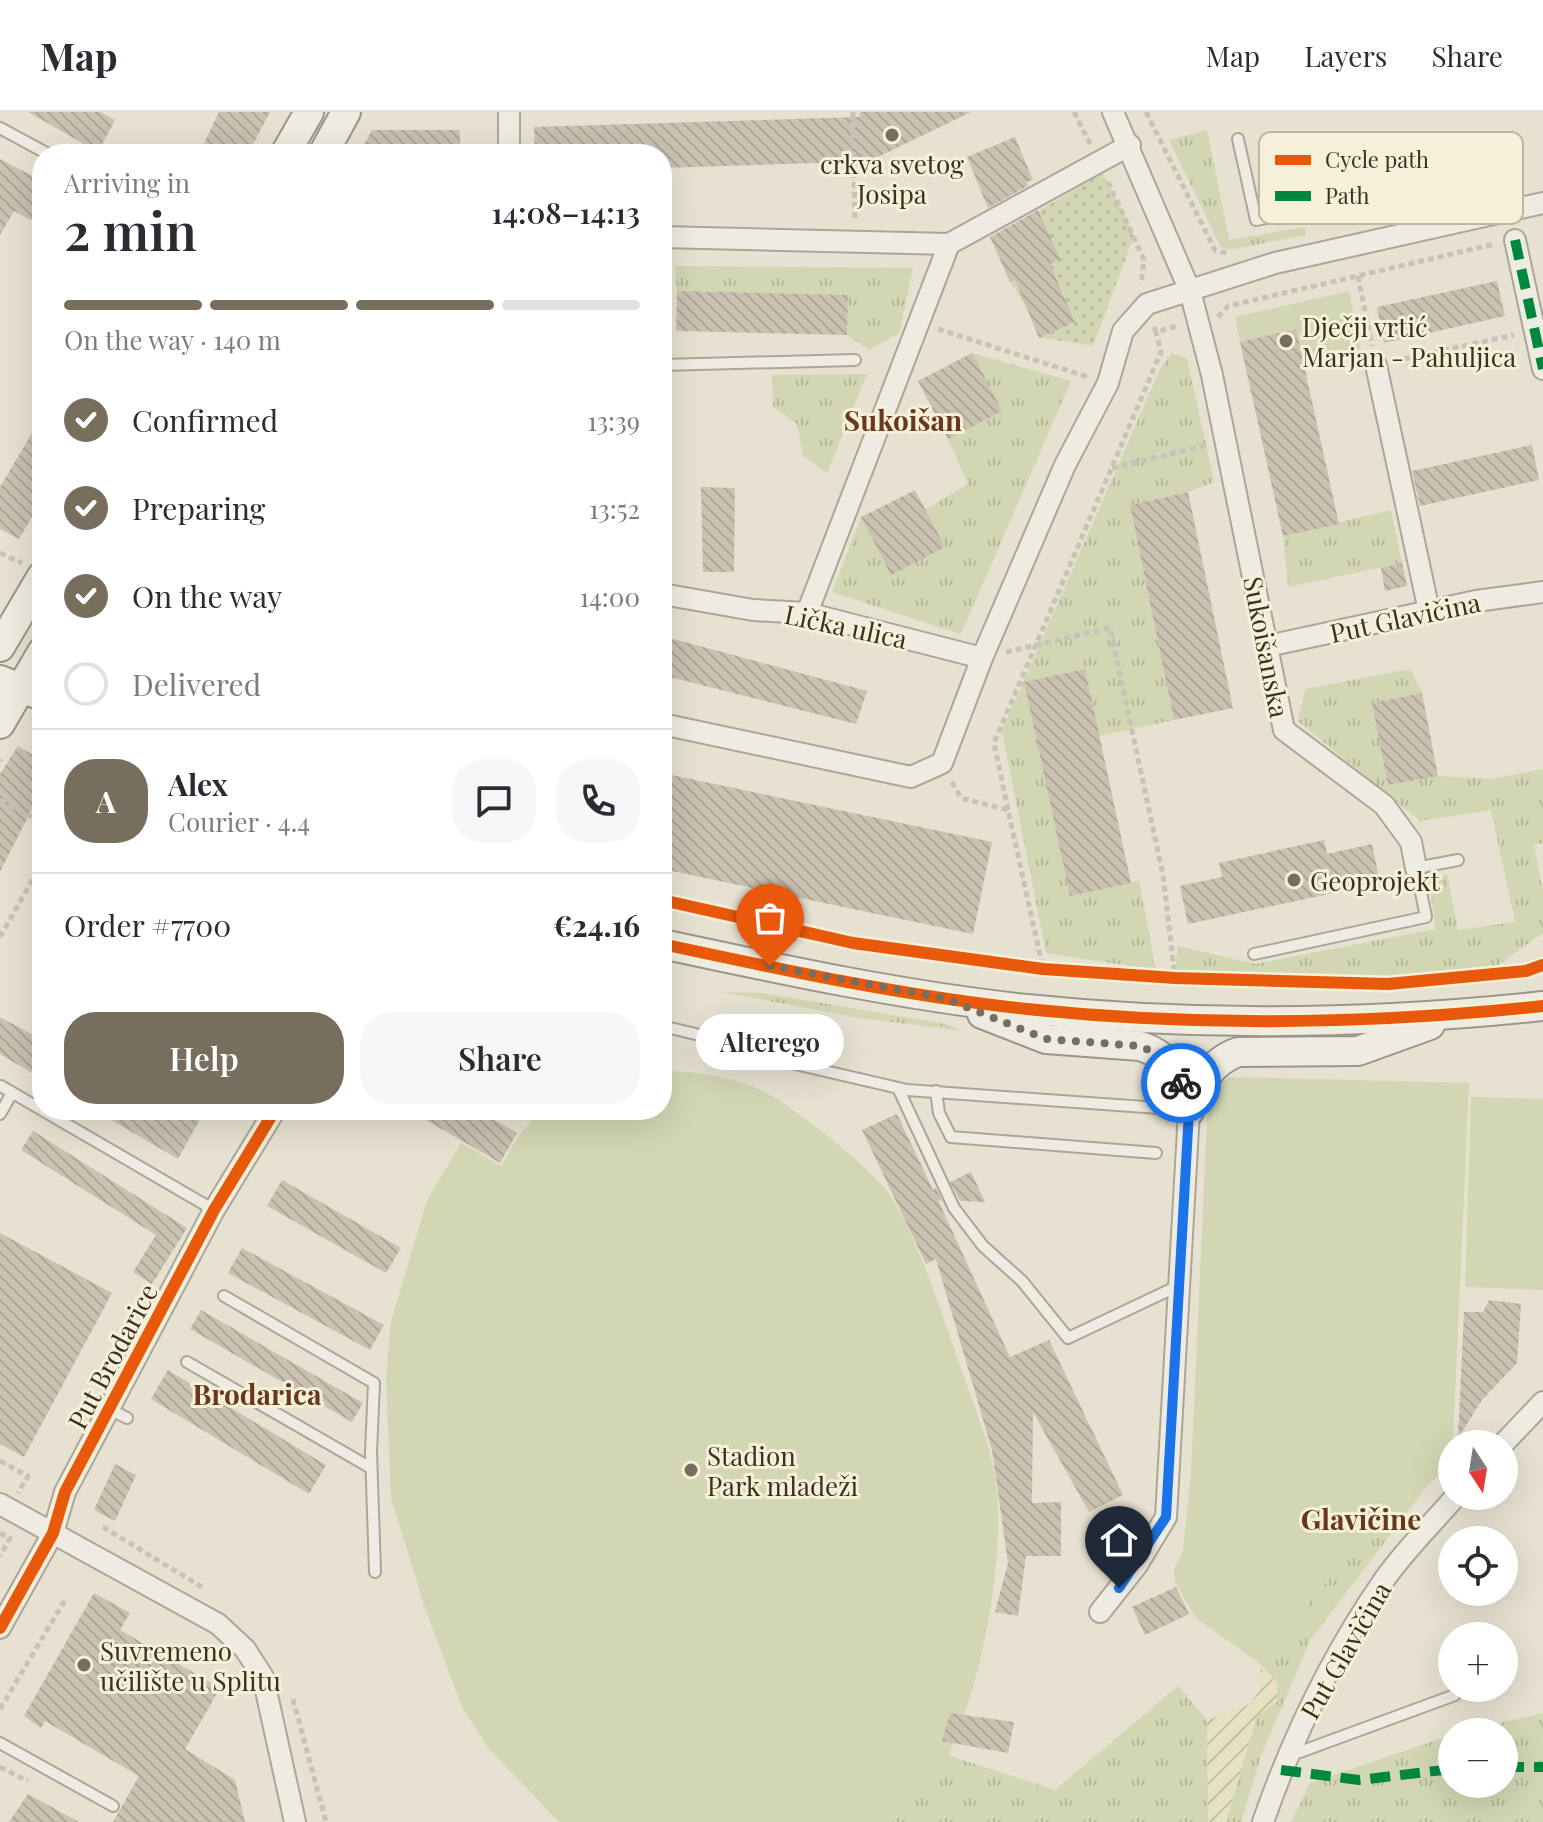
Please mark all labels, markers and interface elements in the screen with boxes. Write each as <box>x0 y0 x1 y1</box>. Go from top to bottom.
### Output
text: Map <box>40 30 117 81</box>
text: Map <box>1206 37 1260 74</box>
text: Layers <box>1304 37 1387 74</box>
text: Share <box>1431 37 1503 74</box>
marker: crkva svetog Josipa <box>883 126 901 144</box>
legend <box>1259 132 1523 224</box>
text: Cycle path <box>1325 144 1429 174</box>
place label: crkva svetog Josipa <box>820 146 964 211</box>
text: Arriving in <box>64 165 190 200</box>
text: Path <box>1325 180 1369 210</box>
text: 14:08–14:13 <box>491 192 640 232</box>
text: 2 min <box>64 195 197 264</box>
place label: Dječji vrtić Marjan - Pahuljica <box>1302 309 1516 374</box>
text: On the way · 140 m <box>64 322 281 357</box>
marker: Dječji vrtić Marjan - Pahuljica <box>1277 332 1295 350</box>
icon: check <box>64 398 108 442</box>
text: Confirmed <box>132 400 278 440</box>
district label: Sukoišan <box>844 401 962 438</box>
text: 13:39 <box>587 403 640 438</box>
icon: check <box>64 486 108 530</box>
text: Preparing <box>132 488 265 528</box>
text: 13:52 <box>589 491 640 526</box>
street label: Sukoišanska <box>1236 573 1298 721</box>
icon: check <box>64 574 108 618</box>
text: On the way <box>132 576 282 616</box>
text: 14:00 <box>579 579 640 614</box>
street label: Put Glavičina <box>1327 584 1484 650</box>
street label: Lička ulica <box>782 596 911 656</box>
text: Delivered <box>132 664 261 704</box>
button: chat <box>452 759 536 843</box>
button: phone <box>556 759 640 843</box>
text: Alex <box>168 764 228 804</box>
text: A <box>96 781 116 821</box>
text: Courier · 4.4 <box>168 804 310 839</box>
place label: Geoprojekt <box>1310 863 1440 898</box>
marker: Geoprojekt <box>1285 871 1303 889</box>
pin <box>736 884 804 966</box>
icon: bag <box>748 896 792 940</box>
text: Order #7700 <box>64 905 231 945</box>
text: €24.16 <box>553 905 640 945</box>
button: Help <box>64 1012 344 1104</box>
button: Share <box>360 1012 640 1104</box>
callout: Alterego <box>696 1014 844 1070</box>
text: Alterego <box>720 1024 820 1059</box>
courier <box>1141 1043 1221 1123</box>
icon: bike <box>1159 1061 1203 1105</box>
street label: Put Brodarice <box>59 1277 165 1435</box>
district label: Brodarica <box>193 1375 322 1412</box>
north arrow <box>1438 1430 1518 1510</box>
map controls <box>1438 1430 1518 1798</box>
place label: Stadion Park mladeži <box>707 1438 859 1503</box>
marker: Stadion Park mladeži <box>682 1461 700 1479</box>
district label: Glavičine <box>1301 1500 1421 1537</box>
pin <box>1085 1506 1153 1588</box>
icon: home <box>1097 1518 1141 1562</box>
button: locate <box>1438 1526 1518 1606</box>
street label: Put Glavičina <box>1292 1575 1398 1725</box>
button: + <box>1438 1622 1518 1702</box>
place label: Suvremeno učilište u Splitu <box>100 1633 281 1698</box>
marker: Suvremeno učilište u Splitu <box>75 1656 93 1674</box>
button: − <box>1438 1718 1518 1798</box>

